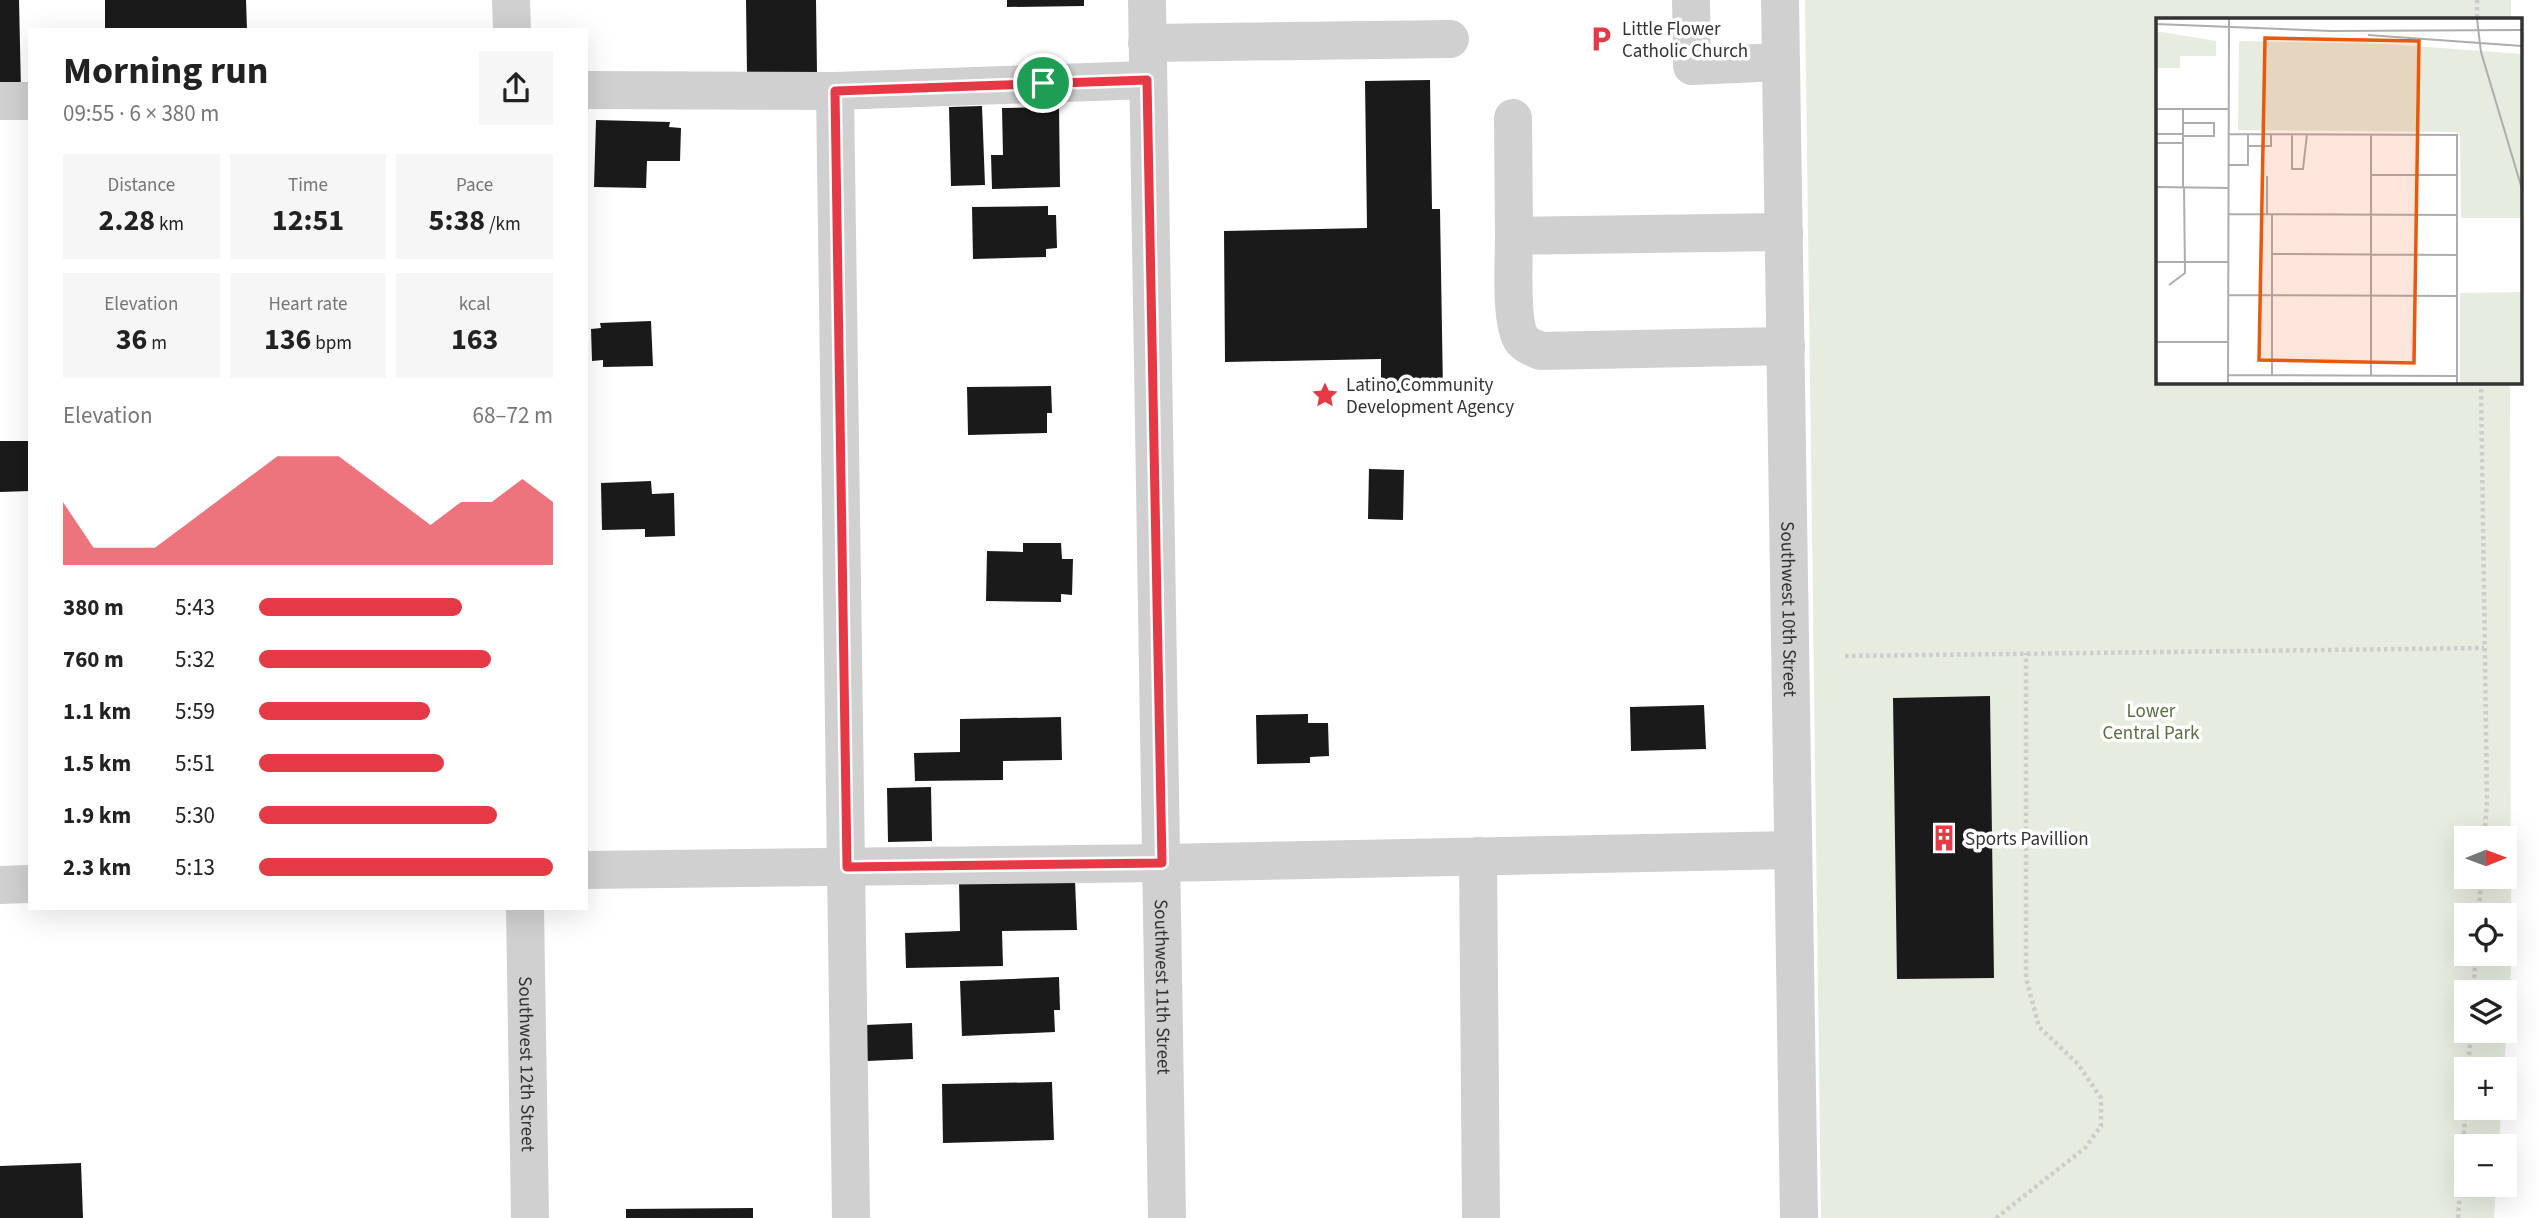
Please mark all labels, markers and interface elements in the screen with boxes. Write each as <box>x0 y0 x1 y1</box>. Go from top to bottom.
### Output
place label: Little Flower Catholic Church <box>1622 16 1748 65</box>
inset map <box>2156 18 2522 383</box>
parking icon: Little Flower Catholic Church <box>1586 24 1616 54</box>
text: Morning run <box>63 44 268 98</box>
button: share <box>479 51 553 125</box>
pin <box>1013 53 1073 113</box>
icon: arrive <box>1024 64 1062 102</box>
text: 09:55 · 6 × 380 m <box>63 97 219 130</box>
text: Distance <box>108 172 175 199</box>
text: Time <box>288 172 328 199</box>
text: Pace <box>456 172 493 199</box>
text: 2.28 <box>99 199 155 242</box>
text: 12:51 <box>272 199 344 242</box>
text: 5:38 <box>429 199 485 242</box>
text: km <box>155 211 184 238</box>
text: /km <box>485 211 521 238</box>
text: Elevation <box>104 291 178 318</box>
text: Heart rate <box>268 291 347 318</box>
text: kcal <box>459 291 491 318</box>
text: 36 <box>116 318 147 361</box>
text: 136 <box>264 318 311 361</box>
text: 163 <box>451 318 498 361</box>
text: m <box>147 330 167 357</box>
text: bpm <box>311 330 352 357</box>
place label: Latino Community Development Agency <box>1346 372 1514 421</box>
place icon: Latino Community Development Agency <box>1310 380 1340 410</box>
text: Elevation <box>63 399 153 432</box>
text: 68–72 m <box>473 399 553 432</box>
street label: Southwest 10th Street <box>1773 521 1803 698</box>
text: 380 m <box>63 591 124 624</box>
text: 5:43 <box>175 591 215 624</box>
text: 760 m <box>63 643 124 676</box>
text: 5:32 <box>175 643 215 676</box>
text: 1.1 km <box>63 695 131 728</box>
text: 5:59 <box>175 695 215 728</box>
park label: Lower Central Park <box>2103 698 2200 747</box>
text: 1.5 km <box>63 747 131 780</box>
text: 5:51 <box>175 747 215 780</box>
text: 1.9 km <box>63 799 131 832</box>
text: 5:30 <box>175 799 215 832</box>
building icon: Sports Pavillion <box>1929 823 1959 853</box>
place label: Sports Pavillion <box>1965 826 2089 853</box>
north arrow <box>2454 826 2516 889</box>
map controls <box>2454 826 2517 1197</box>
text: 2.3 km <box>63 851 131 884</box>
text: 5:13 <box>175 851 215 884</box>
street label: Southwest 11th Street <box>1147 899 1177 1075</box>
button: locate <box>2454 903 2517 966</box>
street label: Southwest 12th Street <box>511 976 541 1153</box>
button: layers <box>2454 980 2517 1043</box>
button: + <box>2454 1057 2517 1120</box>
button: − <box>2454 1134 2517 1197</box>

